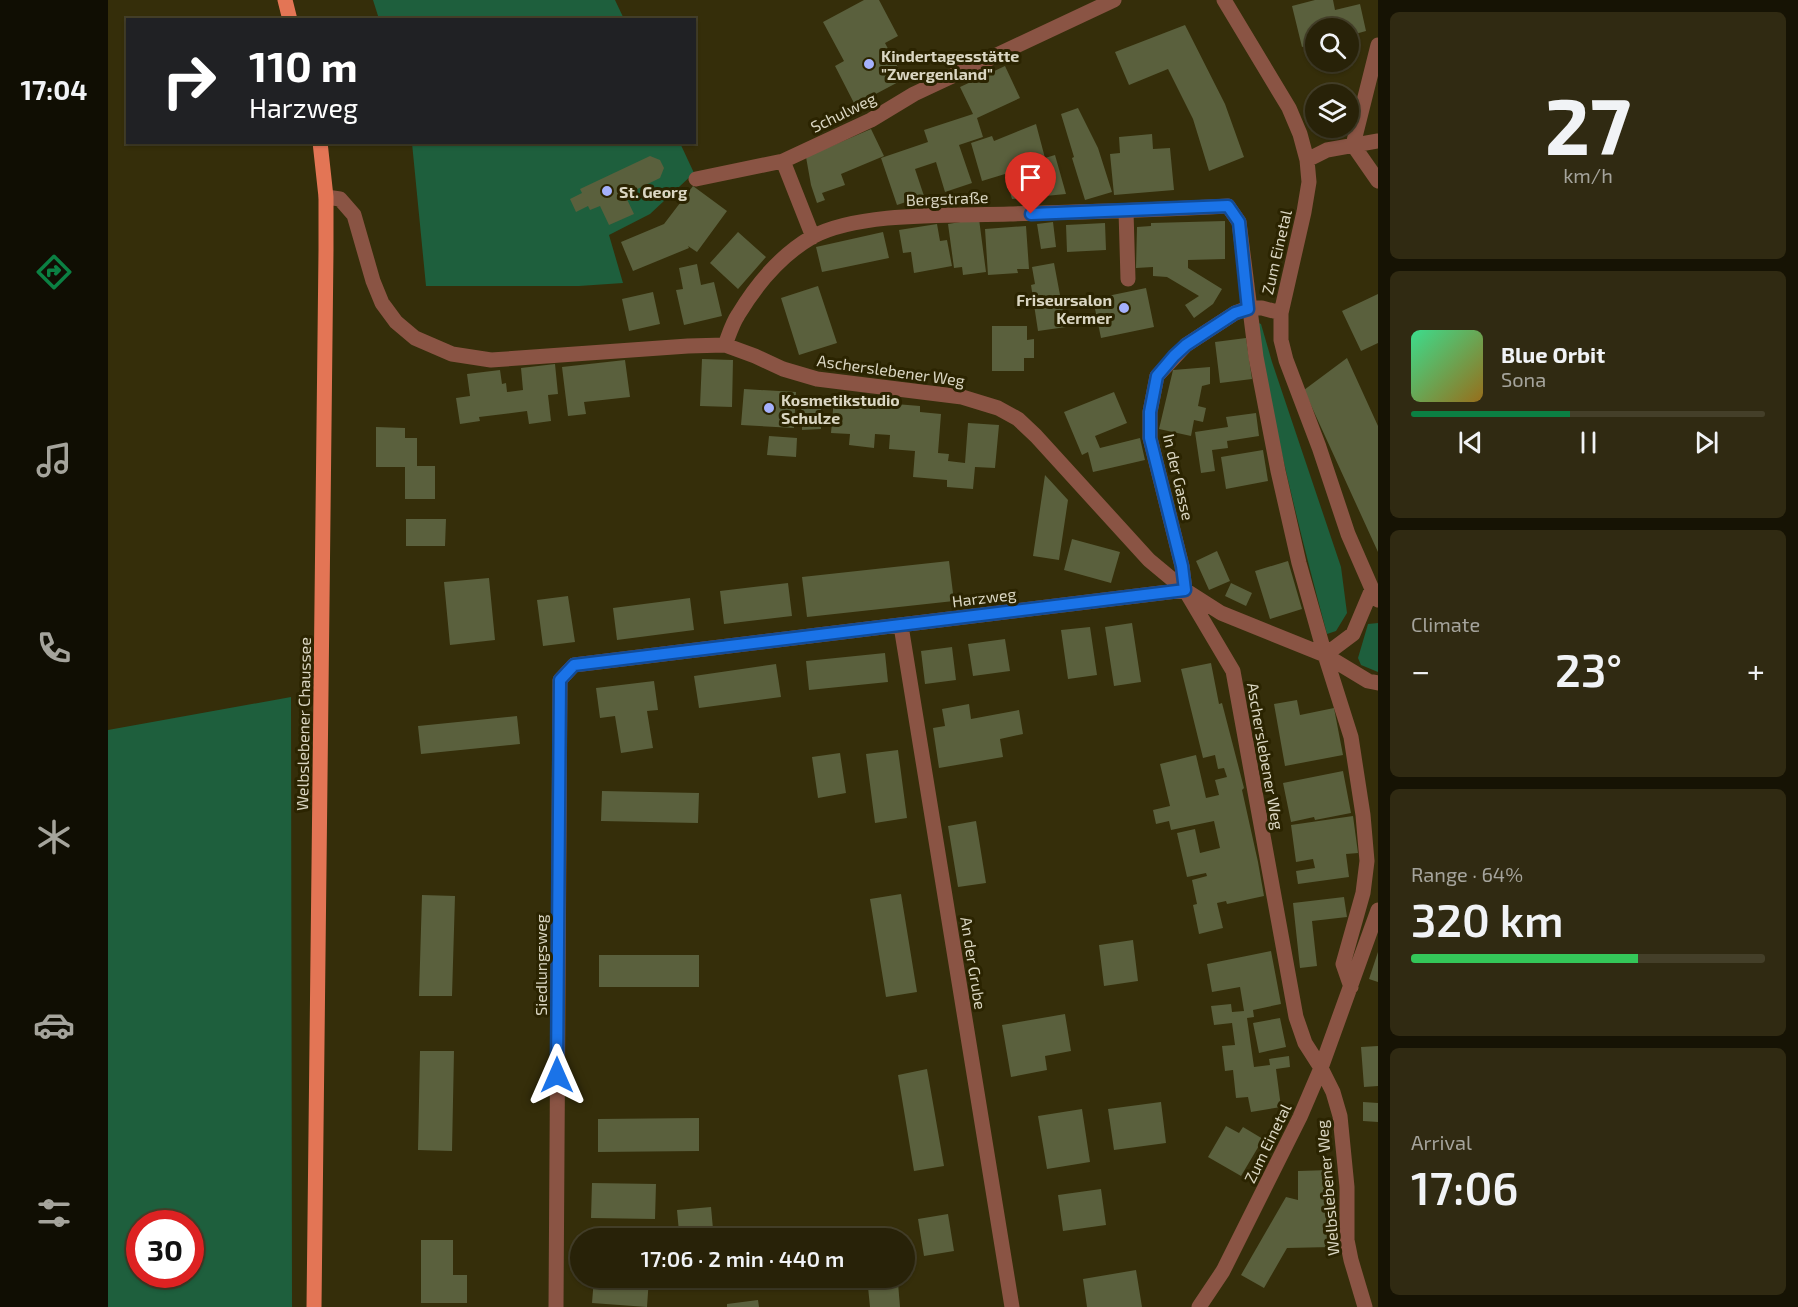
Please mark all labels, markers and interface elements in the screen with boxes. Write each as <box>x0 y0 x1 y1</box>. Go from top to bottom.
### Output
map controls <box>1305 18 1359 138</box>
button: search <box>1305 18 1359 72</box>
text: 110 m <box>249 40 358 90</box>
icon: right <box>150 42 228 120</box>
place label: Kindertagesstätte "Zwergenland" <box>881 46 1019 83</box>
marker: Kindertagesstätte "Zwergenland" <box>862 57 876 71</box>
text: 17:04 <box>20 73 88 105</box>
text: 27 <box>1545 77 1631 171</box>
button: layers <box>1305 84 1359 138</box>
street label: Schulweg <box>807 88 879 136</box>
text: Harzweg <box>249 91 358 123</box>
pin <box>1005 152 1056 214</box>
icon: arrive <box>1014 161 1047 194</box>
text: km/h <box>1563 163 1613 187</box>
place label: St. Georg <box>619 182 688 201</box>
marker: St. Georg <box>600 184 614 198</box>
street label: Bergstraße <box>905 187 989 209</box>
street label: Zum Einetal <box>1257 208 1295 296</box>
icon: directions <box>33 251 75 293</box>
place label: Friseursalon Kermer <box>1016 290 1112 327</box>
marker: Friseursalon Kermer <box>1117 301 1131 315</box>
text: Blue Orbit <box>1501 341 1605 367</box>
street label: Ascherslebener Weg <box>816 350 966 390</box>
text: Sona <box>1501 367 1546 391</box>
place label: Kosmetikstudio Schulze <box>781 390 900 427</box>
marker: Kosmetikstudio Schulze <box>762 401 776 415</box>
icon: previous <box>1454 426 1487 459</box>
icon: pause <box>1572 426 1605 459</box>
icon: next <box>1690 426 1723 459</box>
street label: In der Gasse <box>1160 432 1198 522</box>
icon: music <box>33 439 75 481</box>
street label: Harzweg <box>951 584 1017 610</box>
text: Climate <box>1411 612 1480 636</box>
icon: phone <box>33 627 75 669</box>
street label: Welbslebener Chaussee <box>292 637 314 811</box>
text: 23° <box>1555 642 1622 696</box>
text: − <box>1411 650 1430 690</box>
text: + <box>1747 650 1765 690</box>
street label: Ascherslebener Weg <box>1244 681 1288 831</box>
icon: climate <box>33 816 75 858</box>
text: Range · 64% <box>1411 862 1523 886</box>
text: 320 km <box>1411 892 1564 946</box>
street label: Siedlungsweg <box>531 914 550 1016</box>
street label: An der Grube <box>957 915 991 1011</box>
icon: car <box>33 1004 75 1046</box>
position arrow <box>525 1043 589 1107</box>
street label: Zum Einetal <box>1240 1100 1295 1186</box>
street label: Welbslebener Weg <box>1312 1119 1342 1257</box>
text: Arrival <box>1411 1130 1472 1154</box>
text: 17:06 <box>1411 1160 1518 1214</box>
icon: filters <box>33 1192 75 1234</box>
speed limit sign: 30 <box>126 1210 204 1288</box>
text: 17:06 · 2 min · 440 m <box>641 1245 844 1271</box>

